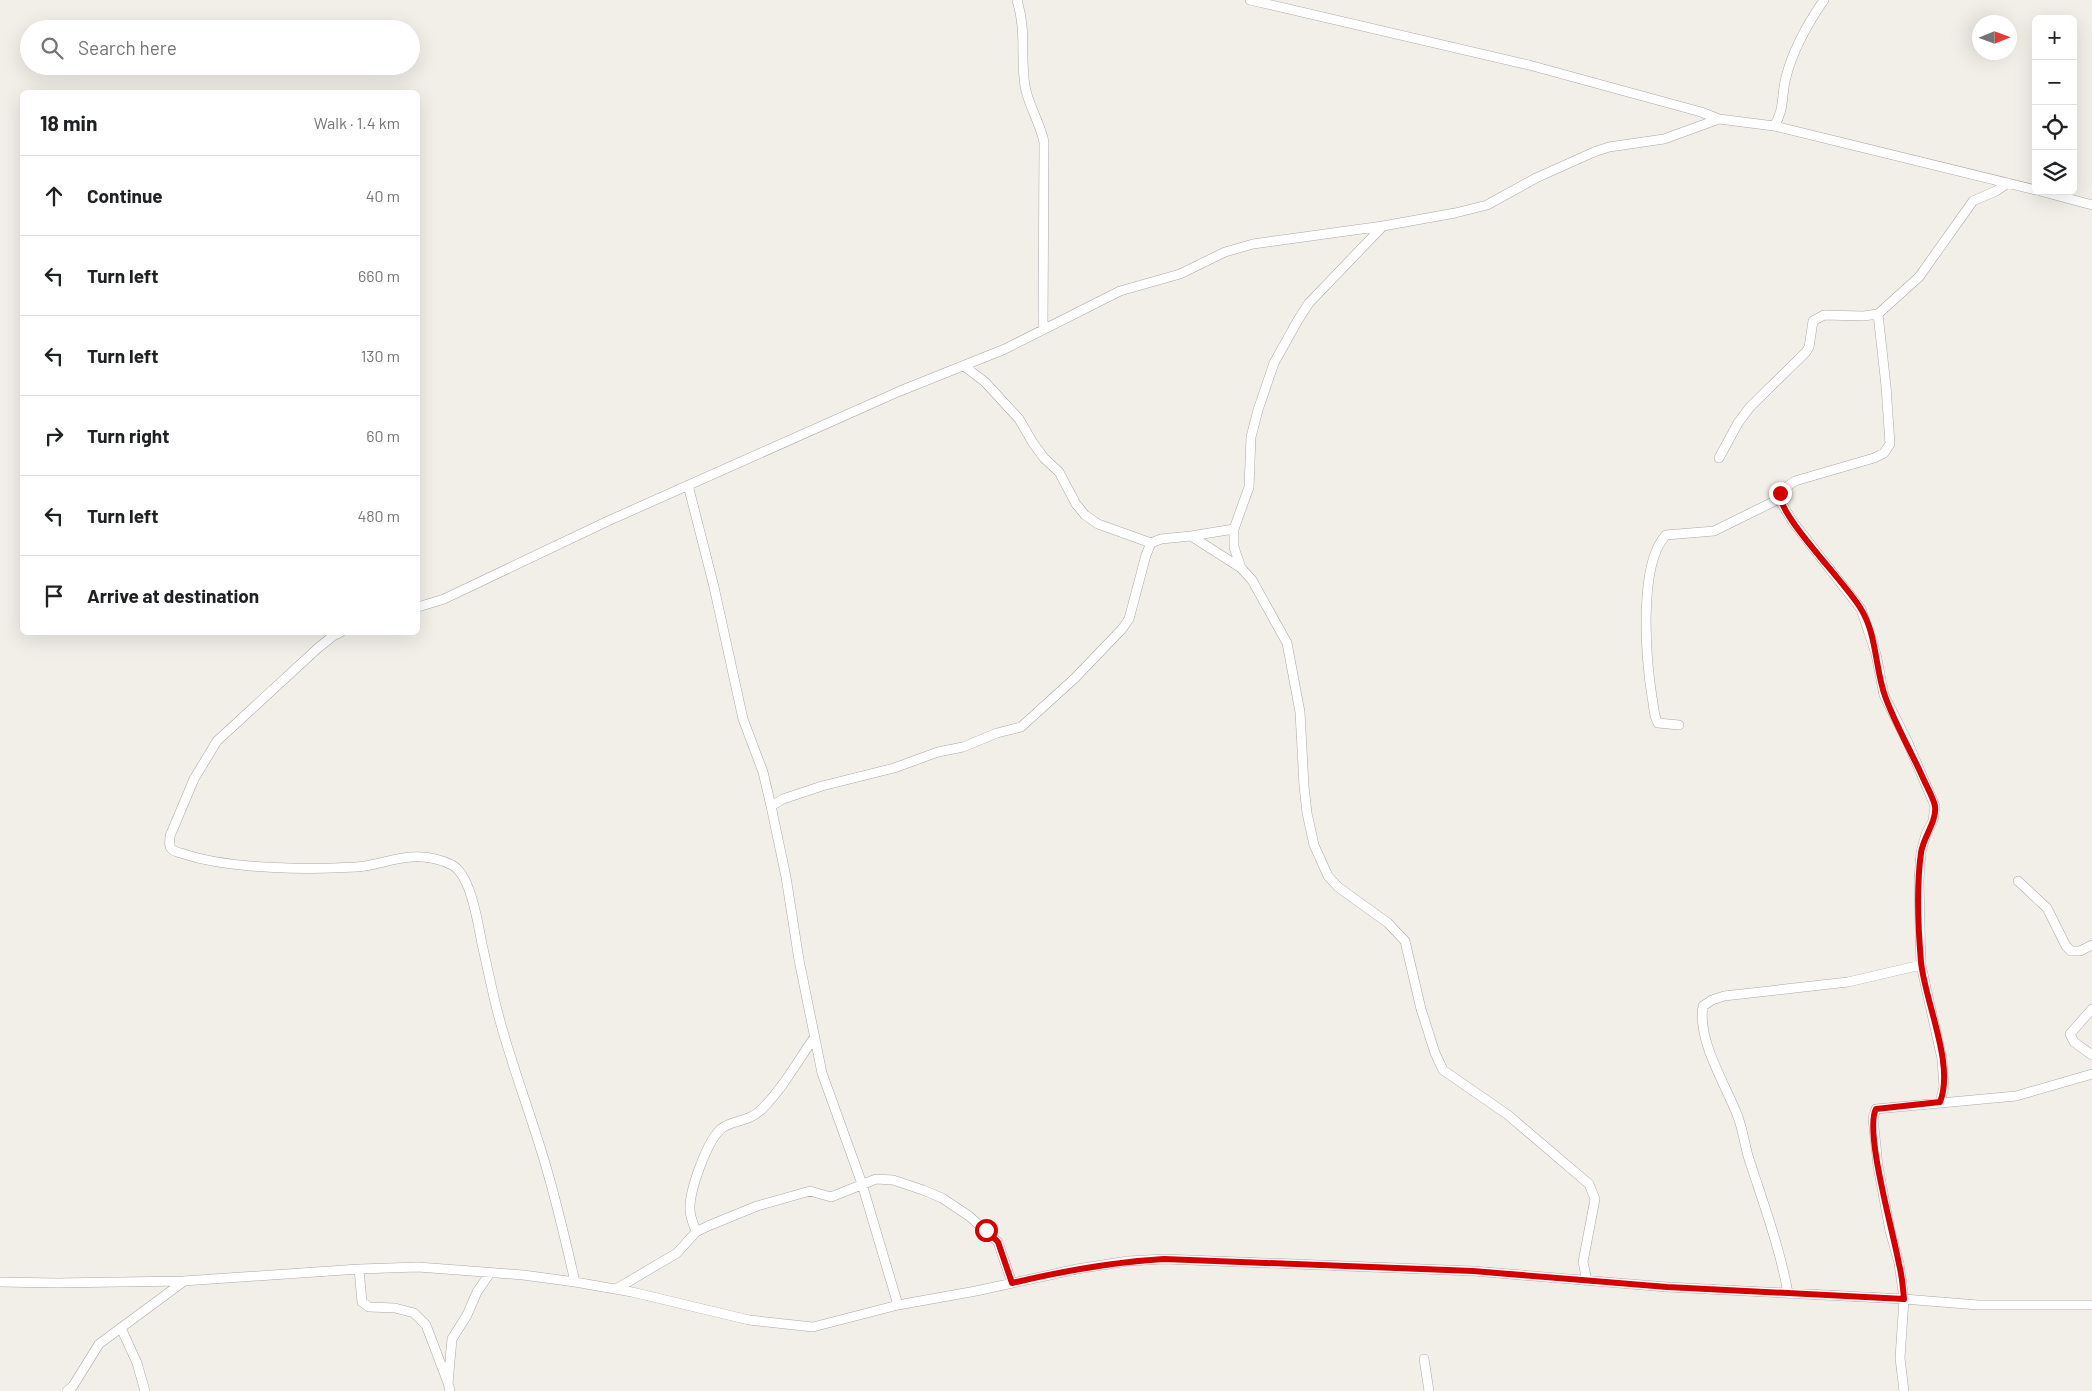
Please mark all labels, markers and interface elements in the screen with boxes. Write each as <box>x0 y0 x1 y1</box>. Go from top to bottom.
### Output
north arrow <box>1972 15 2017 60</box>
map controls <box>2032 15 2077 195</box>
button: + <box>2032 15 2077 60</box>
search box <box>20 20 420 75</box>
icon: search <box>38 34 66 62</box>
text: Search here <box>78 36 177 59</box>
button: − <box>2032 60 2077 105</box>
button: locate <box>2032 105 2077 150</box>
text: 18 min <box>40 110 97 135</box>
text: Walk · 1.4 km <box>314 113 400 132</box>
button: layers <box>2032 150 2077 195</box>
icon: ahead <box>40 182 68 210</box>
text: Continue <box>87 184 163 207</box>
text: 40 m <box>366 186 400 205</box>
icon: left <box>40 262 68 290</box>
text: Turn left <box>87 264 158 287</box>
text: 660 m <box>358 266 400 285</box>
icon: left <box>40 342 68 370</box>
text: Turn left <box>87 344 158 367</box>
text: 130 m <box>361 346 400 365</box>
icon: right <box>40 422 68 450</box>
text: Turn right <box>87 424 169 447</box>
text: 60 m <box>366 426 400 445</box>
route end <box>1769 482 1792 505</box>
icon: left <box>40 502 68 530</box>
text: Turn left <box>87 504 158 527</box>
text: 480 m <box>357 506 400 525</box>
icon: arrive <box>40 582 68 610</box>
text: Arrive at destination <box>87 584 259 607</box>
route start <box>975 1219 998 1242</box>

